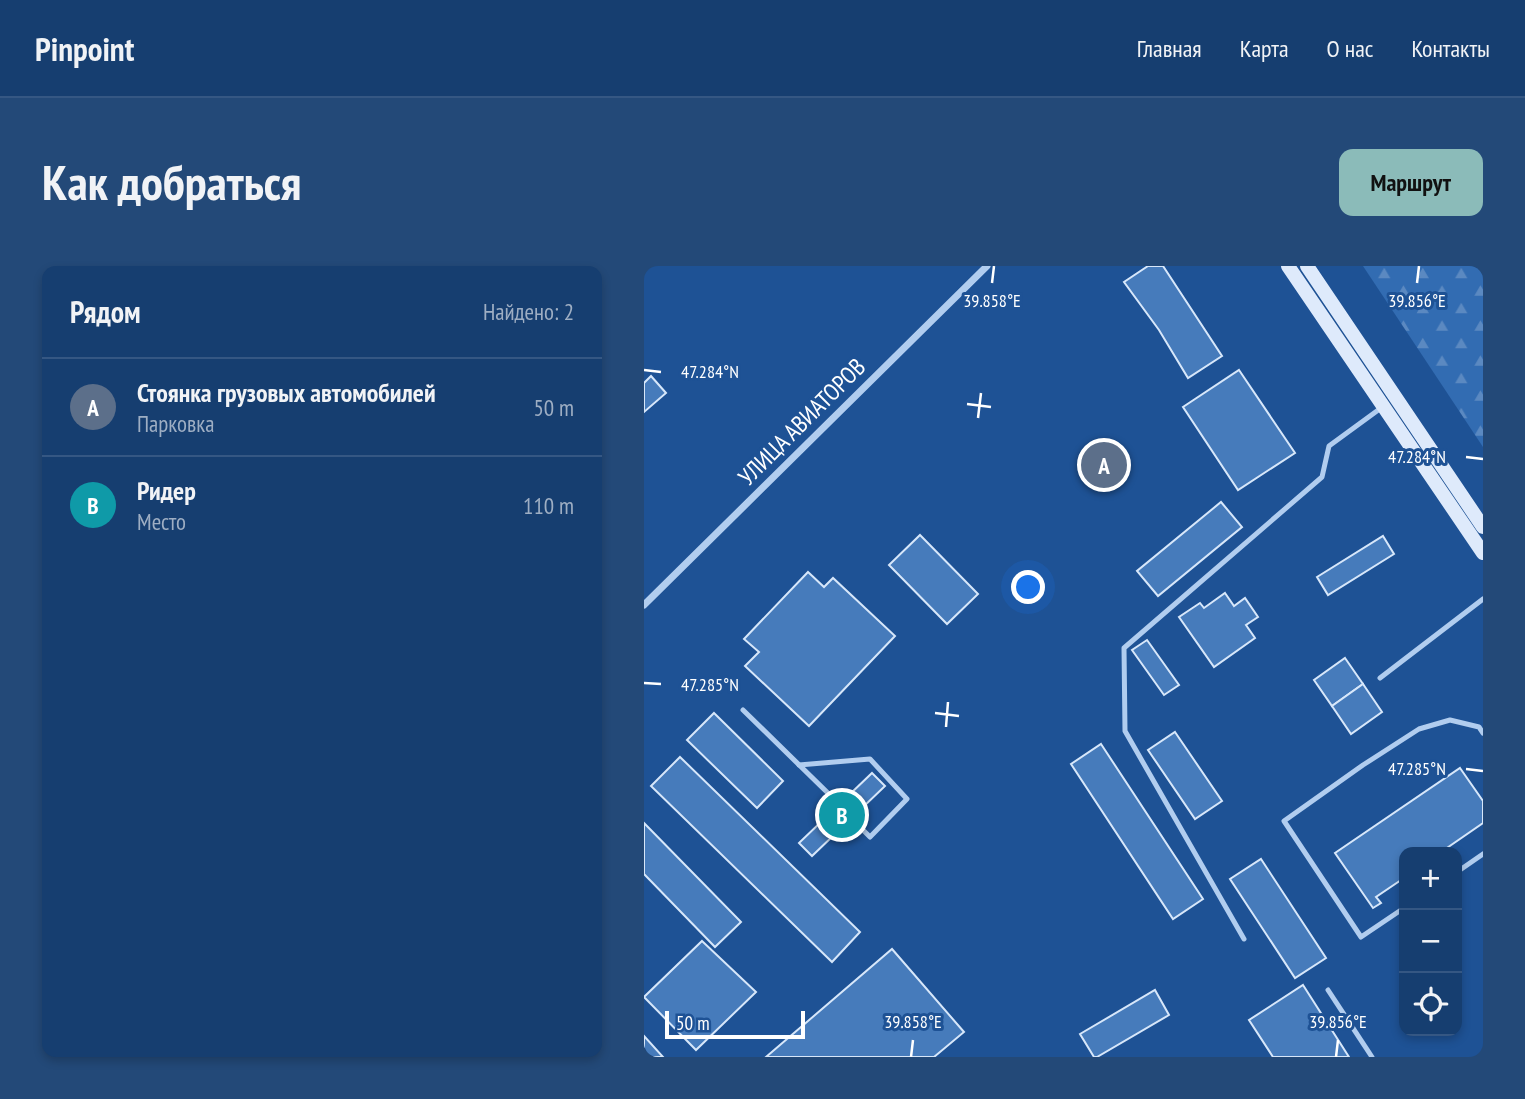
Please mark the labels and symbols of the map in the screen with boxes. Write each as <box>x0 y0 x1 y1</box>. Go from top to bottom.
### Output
text: 39.858°E <box>963 289 1021 312</box>
text: 39.856°E <box>1388 289 1446 312</box>
street label: УЛИЦА АВИАТОРОВ <box>731 351 872 492</box>
text: 47.284°N <box>681 360 739 383</box>
pin: A <box>1081 439 1127 491</box>
text: 47.284°N <box>1388 445 1446 468</box>
your location <box>1011 570 1045 604</box>
text: 47.285°N <box>681 673 739 696</box>
text: 47.285°N <box>1388 757 1446 780</box>
pin: B <box>819 789 865 841</box>
scale bar <box>665 1008 805 1040</box>
text: 39.858°E <box>884 1010 942 1033</box>
text: 39.856°E <box>1309 1010 1367 1033</box>

